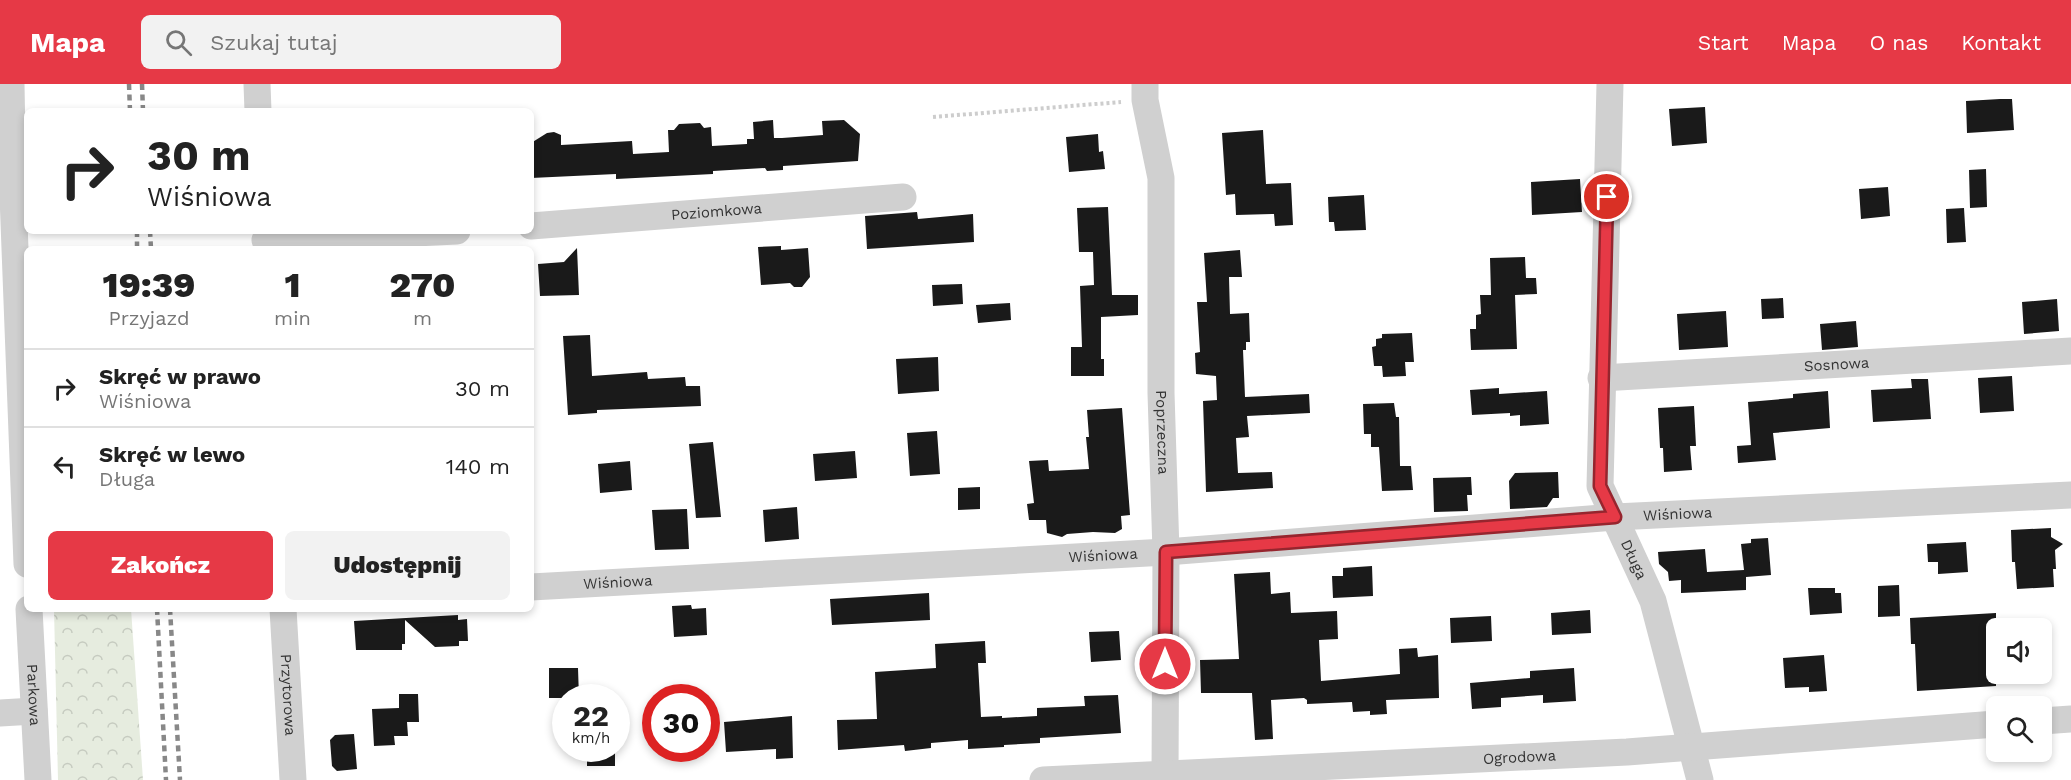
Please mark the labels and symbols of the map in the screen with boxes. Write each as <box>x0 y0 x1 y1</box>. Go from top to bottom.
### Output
pin <box>1581 171 1632 222</box>
street label: Poziomkowa <box>670 199 763 224</box>
street label: Sosnowa <box>1803 354 1870 375</box>
street label: Poprzeczna <box>1152 390 1173 475</box>
street label: Wiśniowa <box>1643 503 1713 525</box>
street label: Długa <box>1617 537 1651 583</box>
street label: Wiśniowa <box>1068 545 1139 566</box>
street label: Wiśniowa <box>583 571 653 593</box>
position arrow <box>1133 632 1197 696</box>
street label: Przytorowa <box>277 653 299 737</box>
street label: Parkowa <box>23 664 44 727</box>
speed limit sign: 30 <box>642 684 720 762</box>
street label: Ogrodowa <box>1482 746 1557 768</box>

